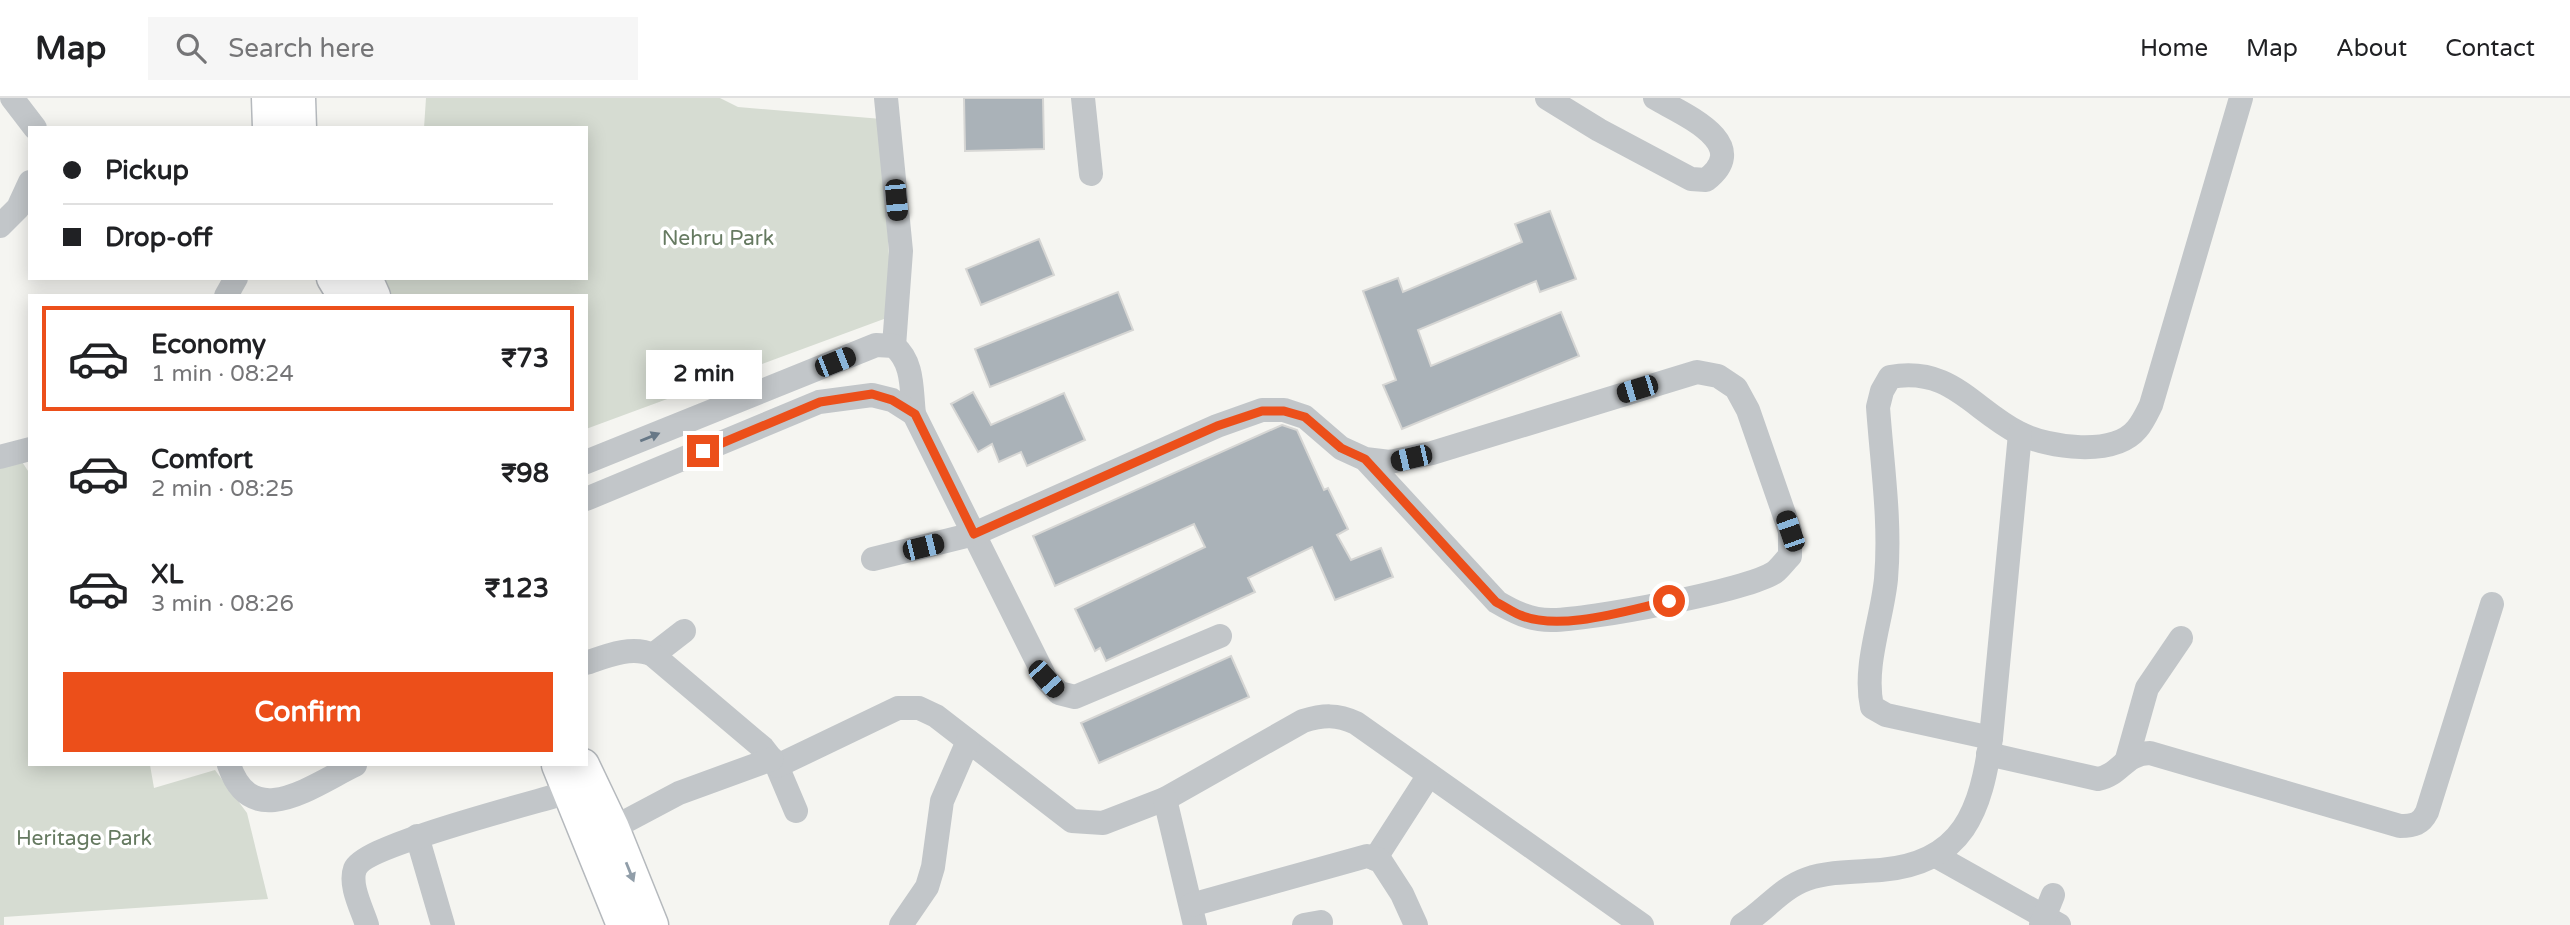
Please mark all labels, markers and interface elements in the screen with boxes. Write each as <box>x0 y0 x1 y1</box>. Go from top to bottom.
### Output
search box <box>148 17 638 80</box>
text: Map <box>35 29 106 68</box>
icon: search <box>172 29 210 67</box>
text: Search here <box>228 33 374 64</box>
text: Home <box>2140 34 2208 63</box>
text: Map <box>2246 34 2298 63</box>
text: About <box>2336 34 2407 63</box>
text: Contact <box>2445 34 2535 63</box>
text: Pickup <box>105 155 189 186</box>
car <box>884 178 909 222</box>
text: Drop-off <box>105 222 212 253</box>
park label: Nehru Park <box>662 226 774 251</box>
icon: car <box>67 327 130 390</box>
text: Economy <box>151 329 266 360</box>
text: ₹73 <box>501 343 549 374</box>
car <box>812 344 859 380</box>
callout: 2 min <box>645 350 761 398</box>
text: 1 min · 08:24 <box>151 360 294 388</box>
text: 2 min <box>673 360 735 388</box>
car <box>1614 373 1661 405</box>
one-way arrow <box>639 431 660 442</box>
route end <box>687 435 719 467</box>
icon: car <box>67 442 130 505</box>
car <box>1389 443 1434 473</box>
text: Comfort <box>151 444 253 475</box>
text: ₹98 <box>501 458 549 489</box>
text: 2 min · 08:25 <box>151 475 294 503</box>
car <box>1774 508 1807 554</box>
car <box>901 532 946 562</box>
icon: car <box>67 557 130 620</box>
text: XL <box>151 559 183 590</box>
text: ₹123 <box>485 573 549 604</box>
route start <box>1653 585 1685 617</box>
text: 3 min · 08:26 <box>151 590 294 618</box>
car <box>1025 656 1068 702</box>
button: Confirm <box>63 672 553 752</box>
park label: Heritage Park <box>16 826 152 851</box>
one-way arrow <box>625 861 636 882</box>

